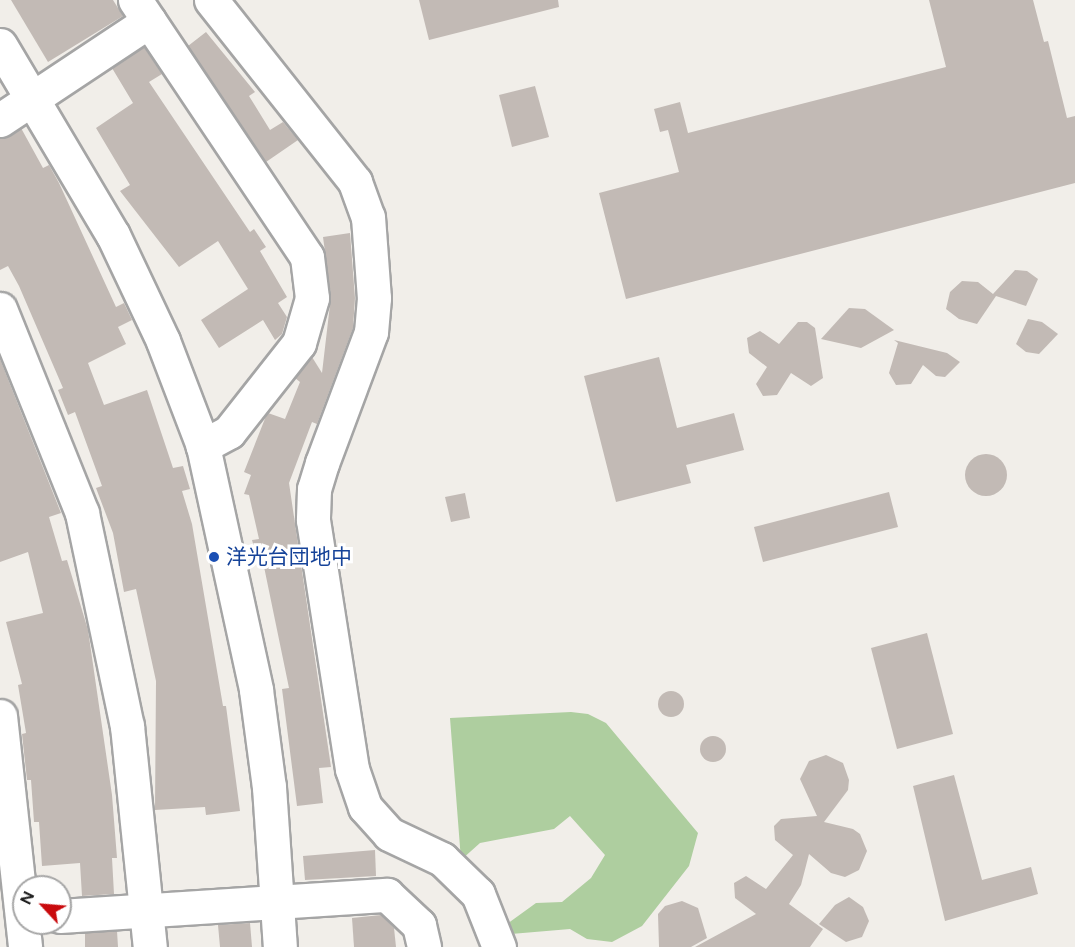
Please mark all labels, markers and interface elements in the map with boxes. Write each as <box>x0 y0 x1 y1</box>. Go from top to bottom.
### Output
place label: 洋光台団地中 <box>226 544 352 570</box>
marker: 洋光台団地中 <box>207 550 221 564</box>
north arrow <box>12 875 72 935</box>
text: N <box>16 888 38 907</box>

